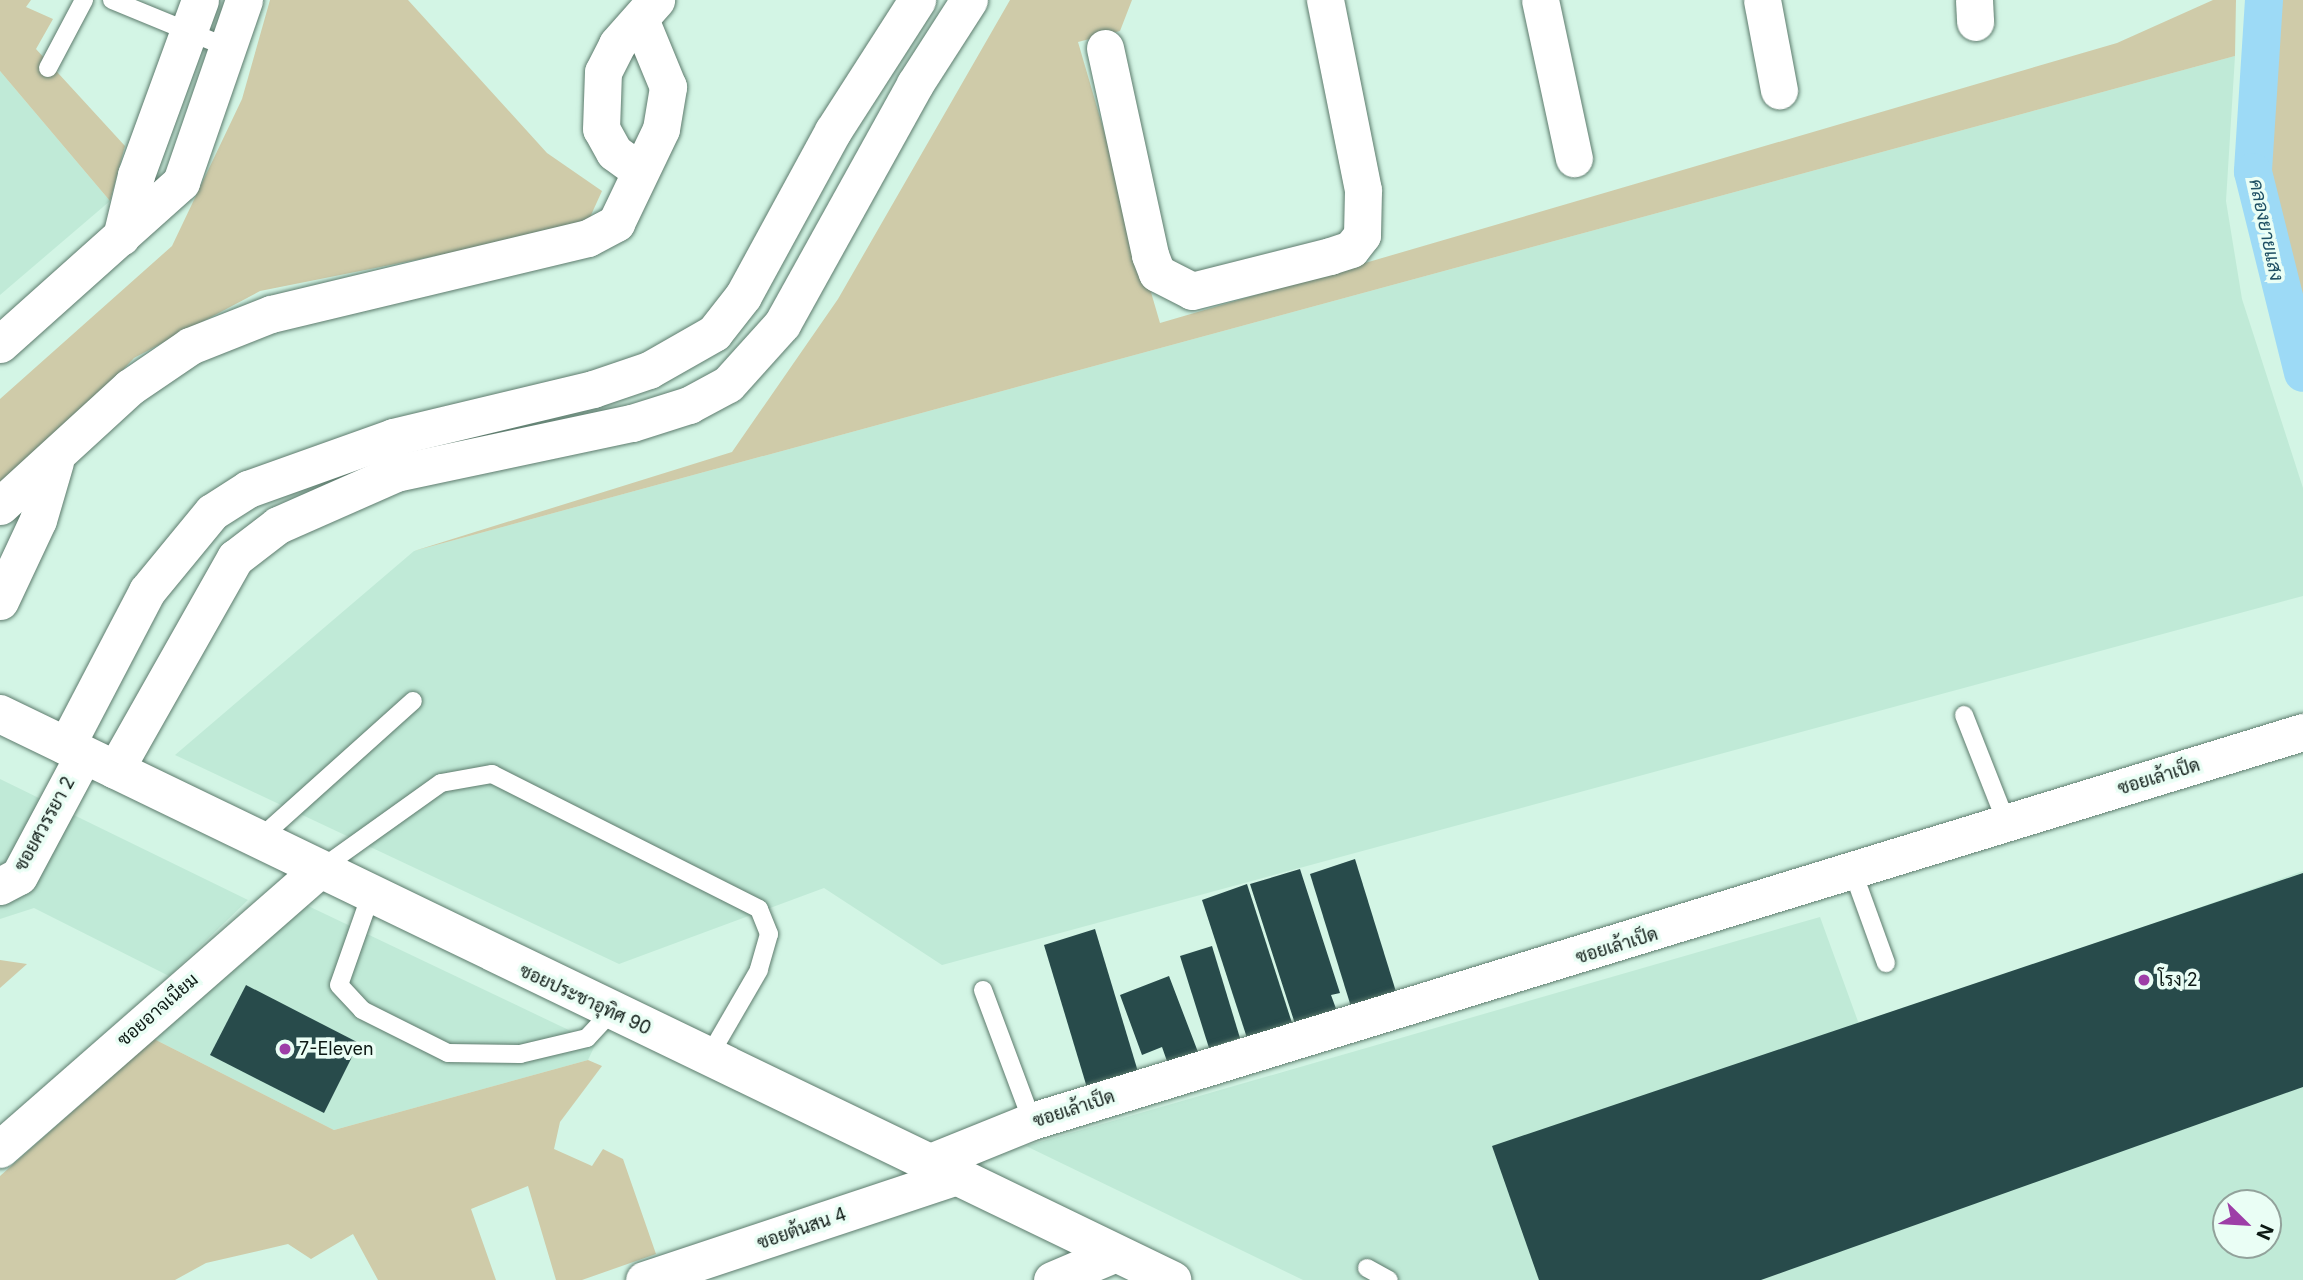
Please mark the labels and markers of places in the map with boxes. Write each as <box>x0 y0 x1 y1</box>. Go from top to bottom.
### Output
place label: โรง 2 <box>2158 969 2198 991</box>
marker: โรง 2 <box>2136 972 2152 988</box>
place label: 7-Eleven <box>299 1038 374 1060</box>
marker: 7-Eleven <box>277 1041 293 1057</box>

